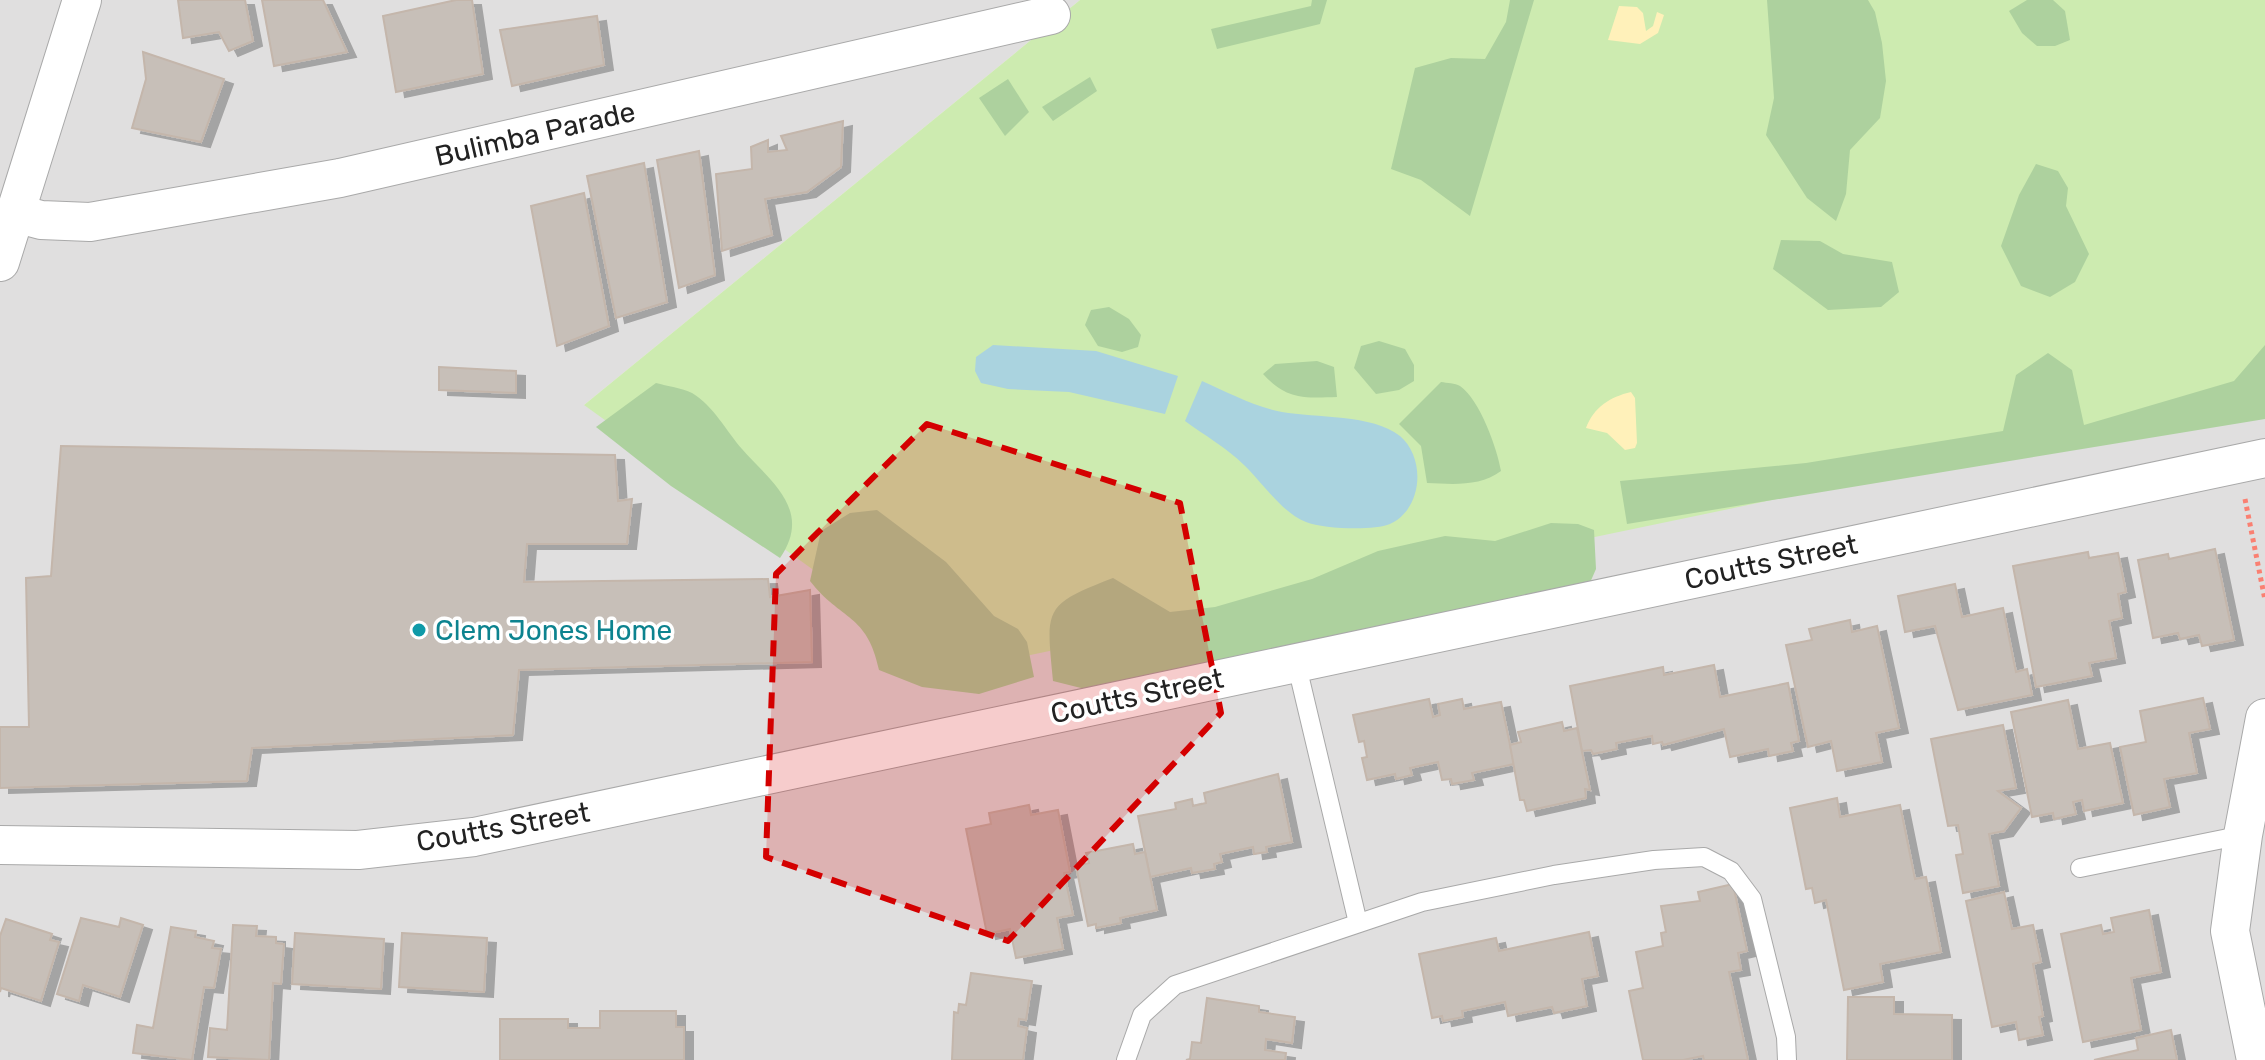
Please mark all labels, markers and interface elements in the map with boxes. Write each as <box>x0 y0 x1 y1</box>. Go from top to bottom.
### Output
street label: Bulimba Parade <box>432 95 638 173</box>
street label: Coutts Street <box>1682 528 1860 596</box>
place label: Clem Jones Home <box>435 614 672 647</box>
marker: Clem Jones Home <box>410 621 428 639</box>
street label: Coutts Street <box>1048 662 1226 730</box>
street label: Coutts Street <box>414 795 592 858</box>

